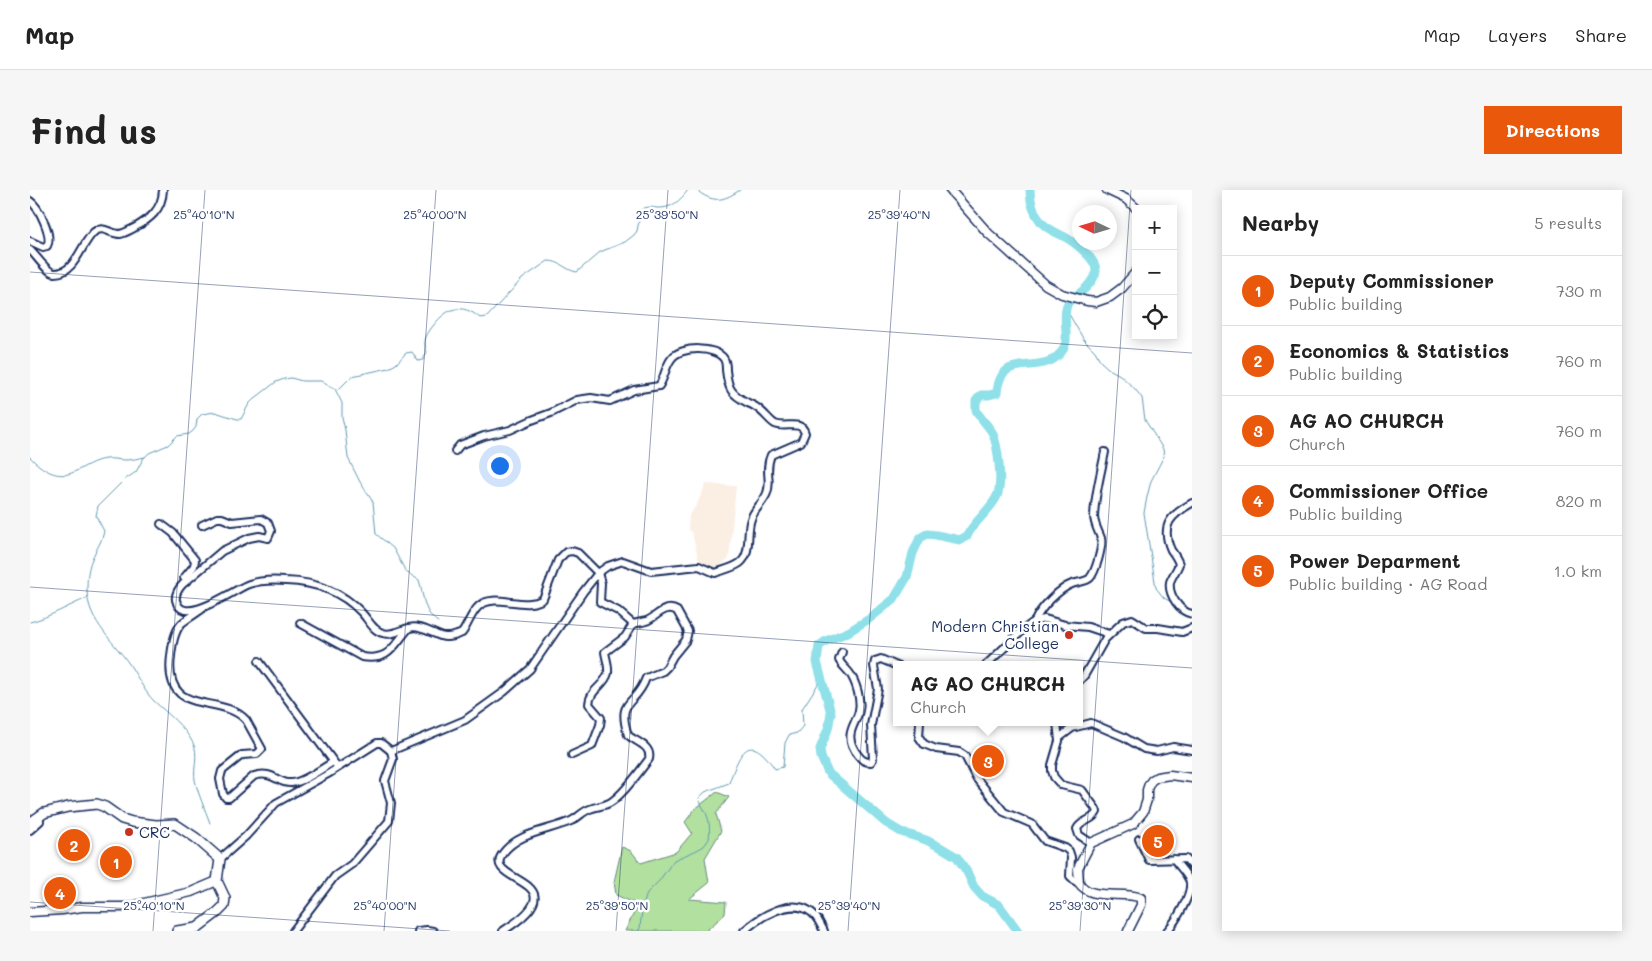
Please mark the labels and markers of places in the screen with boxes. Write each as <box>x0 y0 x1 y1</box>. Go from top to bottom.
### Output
place label: Modern Christian College <box>931 616 1059 653</box>
marker: Modern Christian College <box>1063 629 1075 641</box>
pin: 3 <box>972 742 1004 780</box>
place label: CRC <box>139 822 170 842</box>
pin: 5 <box>1142 822 1174 860</box>
pin: 2 <box>58 826 90 864</box>
marker: CRC <box>123 826 135 838</box>
pin: 1 <box>100 843 132 881</box>
pin: 4 <box>44 874 76 912</box>

